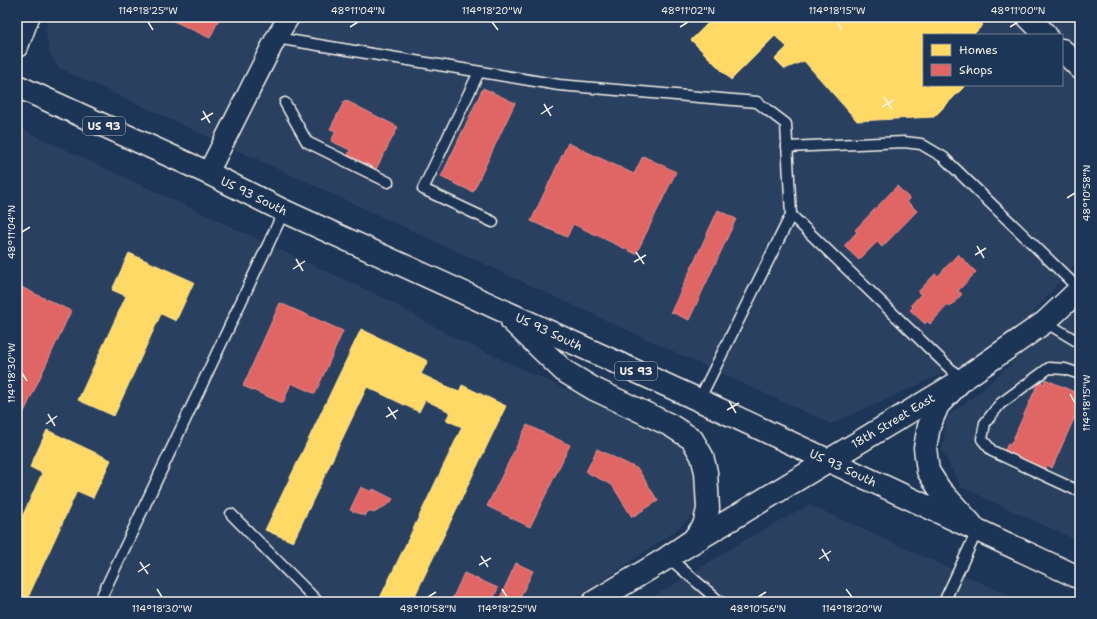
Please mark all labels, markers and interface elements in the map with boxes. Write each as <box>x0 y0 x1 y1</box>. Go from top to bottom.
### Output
text: 114°18'25"W <box>118 4 178 17</box>
text: 48°11'04"N <box>331 4 385 17</box>
text: 114°18'20"W <box>462 4 523 17</box>
text: 48°11'02"N <box>661 4 715 17</box>
text: 114°18'15"W <box>808 4 866 17</box>
text: 48°11'00"N <box>991 4 1045 17</box>
legend <box>923 34 1063 86</box>
text: Homes <box>959 42 998 58</box>
text: Shops <box>959 62 993 78</box>
road number: US 93 <box>83 117 125 135</box>
text: 48°10'58"N <box>1080 165 1093 221</box>
street label: US 93 South <box>218 173 290 219</box>
text: 48°11'04"N <box>5 205 18 259</box>
street label: US 93 South <box>513 309 585 355</box>
text: 114°18'30"W <box>5 342 18 403</box>
road number: US 93 <box>615 362 657 380</box>
text: 114°18'15"W <box>1080 374 1093 432</box>
street label: 18th Street East <box>848 390 938 452</box>
street label: US 93 South <box>807 445 879 491</box>
text: 114°18'30"W <box>132 602 193 615</box>
text: 48°10'58"N <box>400 602 456 615</box>
text: 114°18'25"W <box>477 602 537 615</box>
text: 48°10'56"N <box>730 602 786 615</box>
text: 114°18'20"W <box>822 602 883 615</box>

